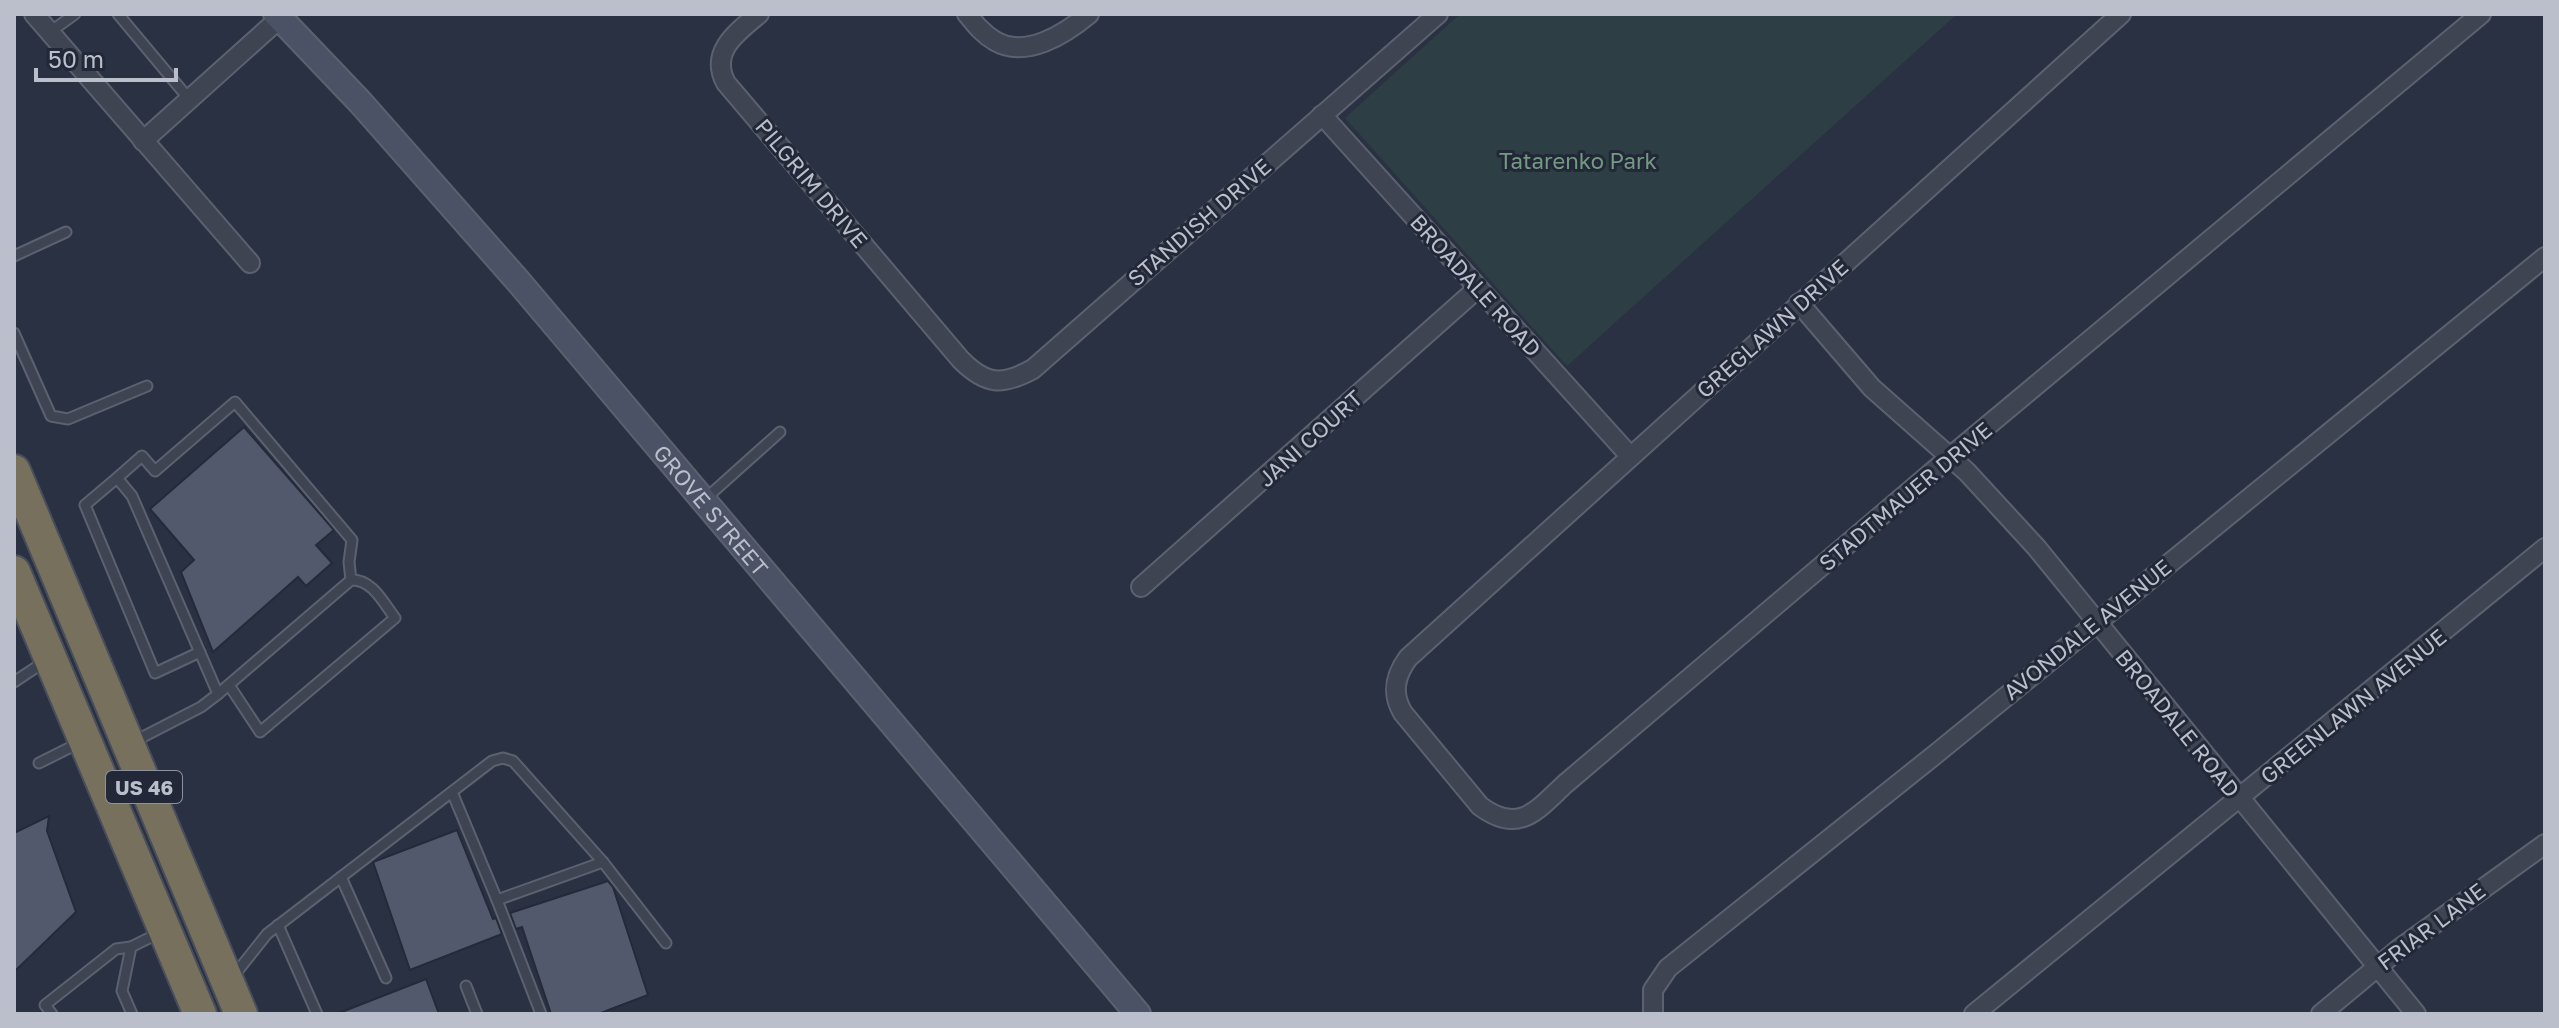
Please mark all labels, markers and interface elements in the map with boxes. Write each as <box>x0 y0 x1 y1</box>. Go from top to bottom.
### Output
scale bar <box>36 32 176 82</box>
text: 50 m <box>48 44 104 73</box>
street label: PILGRIM DRIVE <box>750 113 874 253</box>
park label: Tatarenko Park <box>1499 147 1657 174</box>
street label: STANDISH DRIVE <box>1122 152 1276 292</box>
street label: BROADALE ROAD <box>1405 208 1547 362</box>
street label: GREGLAWN DRIVE <box>1691 253 1853 403</box>
street label: JANI COURT <box>1252 384 1368 492</box>
street label: STADTMAUER DRIVE <box>1813 416 1997 576</box>
street label: GROVE STREET <box>648 439 775 581</box>
street label: AVONDALE AVENUE <box>1998 553 2176 705</box>
street label: GREENLAWN AVENUE <box>2255 623 2451 789</box>
street label: BROADALE ROAD <box>2110 644 2246 802</box>
road number: US 46 <box>106 771 182 803</box>
street label: FRIAR LANE <box>2372 877 2490 975</box>

